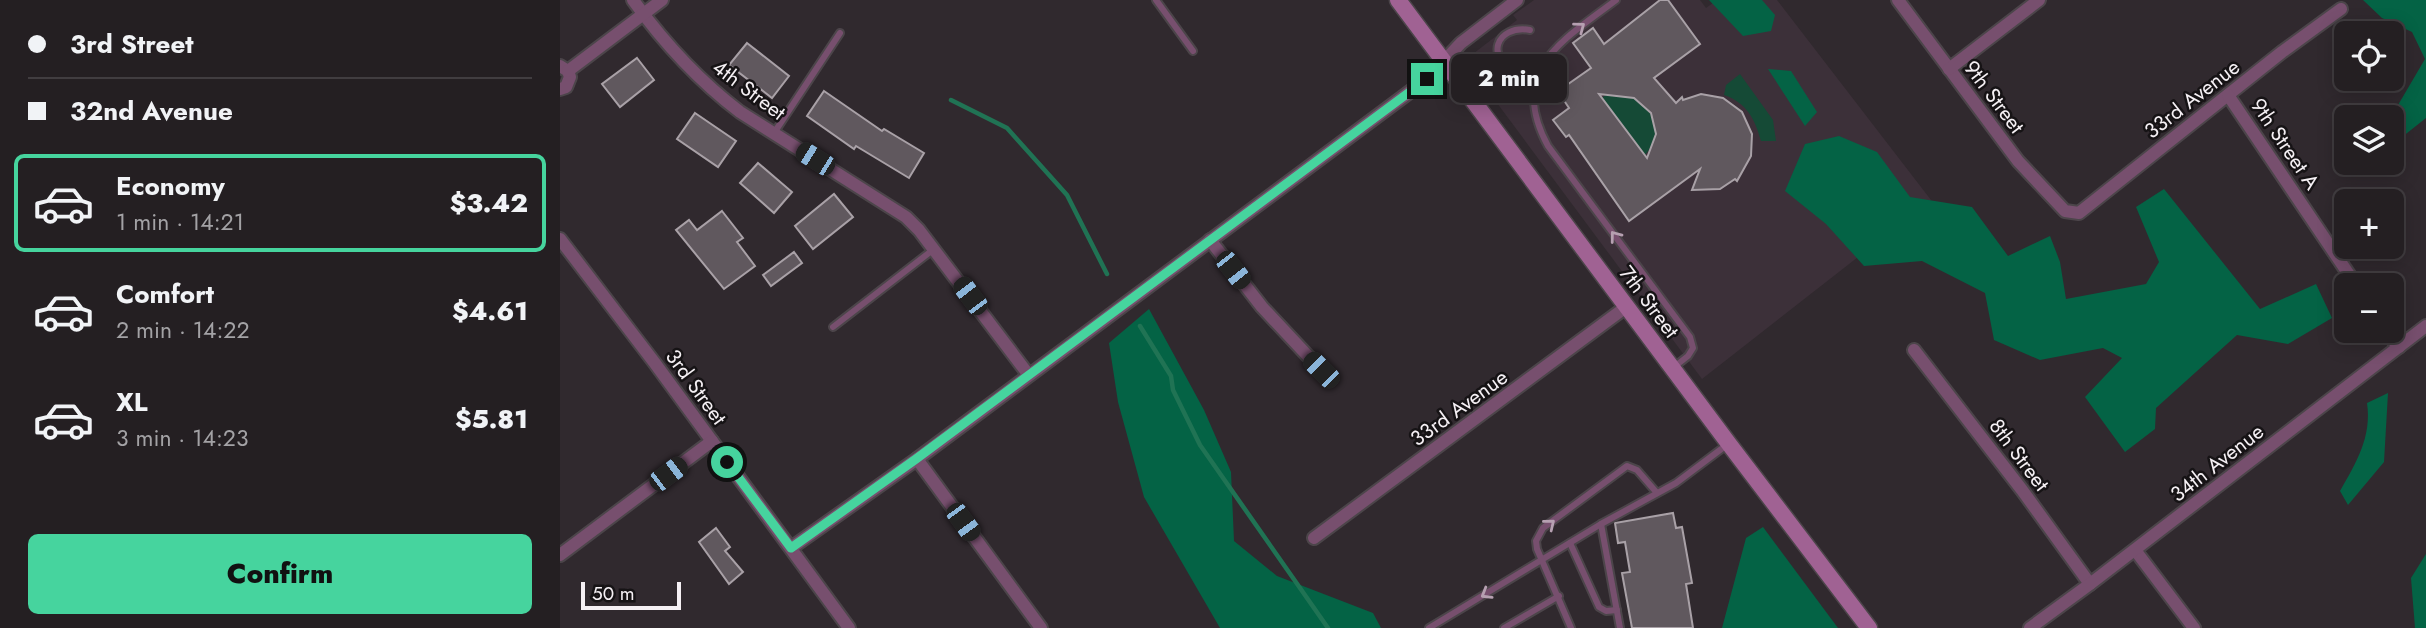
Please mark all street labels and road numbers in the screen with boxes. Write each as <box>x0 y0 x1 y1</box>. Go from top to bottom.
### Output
street label: 33rd Avenue <box>2138 52 2246 146</box>
street label: 4th Street <box>706 53 792 127</box>
street label: 9th Street <box>1957 54 2031 140</box>
street label: 9th Street A <box>2243 92 2327 196</box>
street label: 7th Street <box>1612 260 1686 344</box>
street label: 3rd Street <box>658 343 734 431</box>
street label: 33rd Avenue <box>1404 362 1514 454</box>
street label: 8th Street <box>1982 412 2056 498</box>
street label: 34th Avenue <box>2164 417 2270 509</box>

